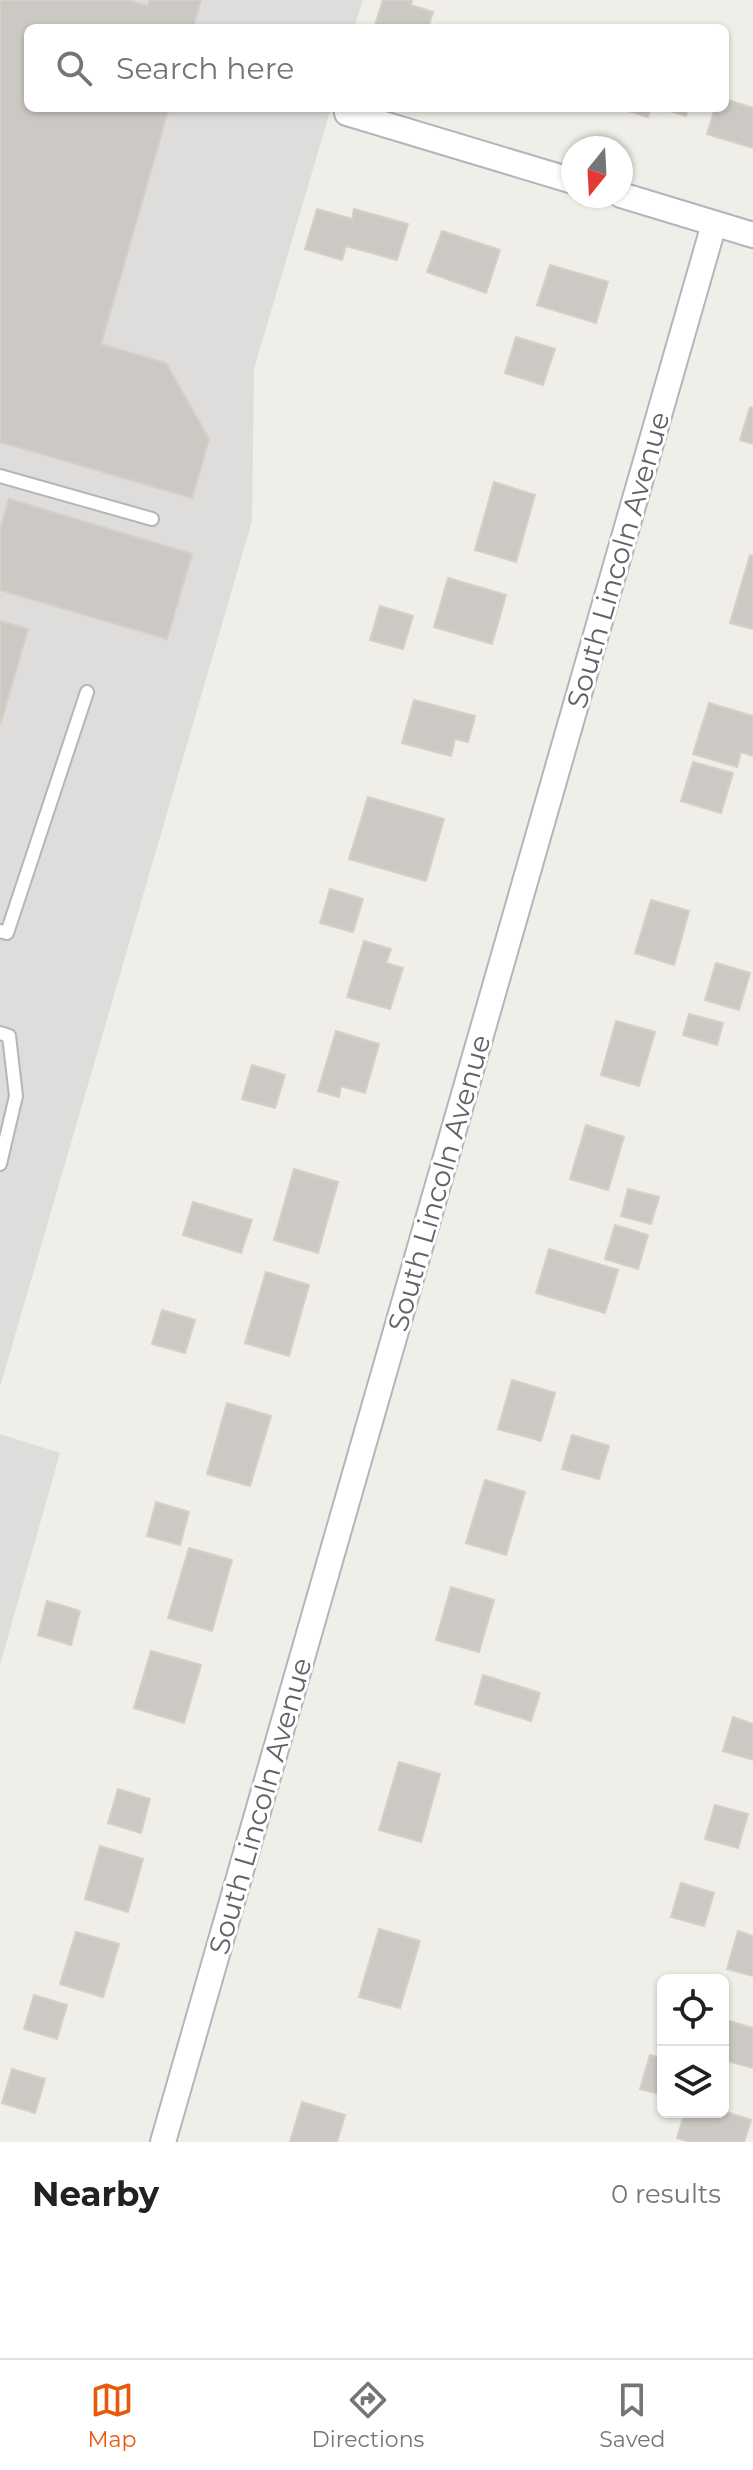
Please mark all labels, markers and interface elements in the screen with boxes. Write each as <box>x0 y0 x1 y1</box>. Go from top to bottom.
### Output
search box <box>24 24 729 112</box>
icon: search <box>52 46 96 90</box>
text: Search here <box>116 50 294 87</box>
north arrow <box>561 136 633 208</box>
street label: South Lincoln Avenue <box>559 408 677 712</box>
street label: South Lincoln Avenue <box>380 1031 498 1335</box>
street label: South Lincoln Avenue <box>201 1654 319 1958</box>
map controls <box>657 1974 729 2118</box>
button: locate <box>657 1974 729 2046</box>
button: layers <box>657 2046 729 2118</box>
text: Nearby <box>32 2173 159 2215</box>
text: 0 results <box>611 2178 721 2210</box>
tab: Map <box>88 2378 136 2453</box>
tab: Directions <box>312 2378 424 2453</box>
tab: Saved <box>599 2378 665 2453</box>

